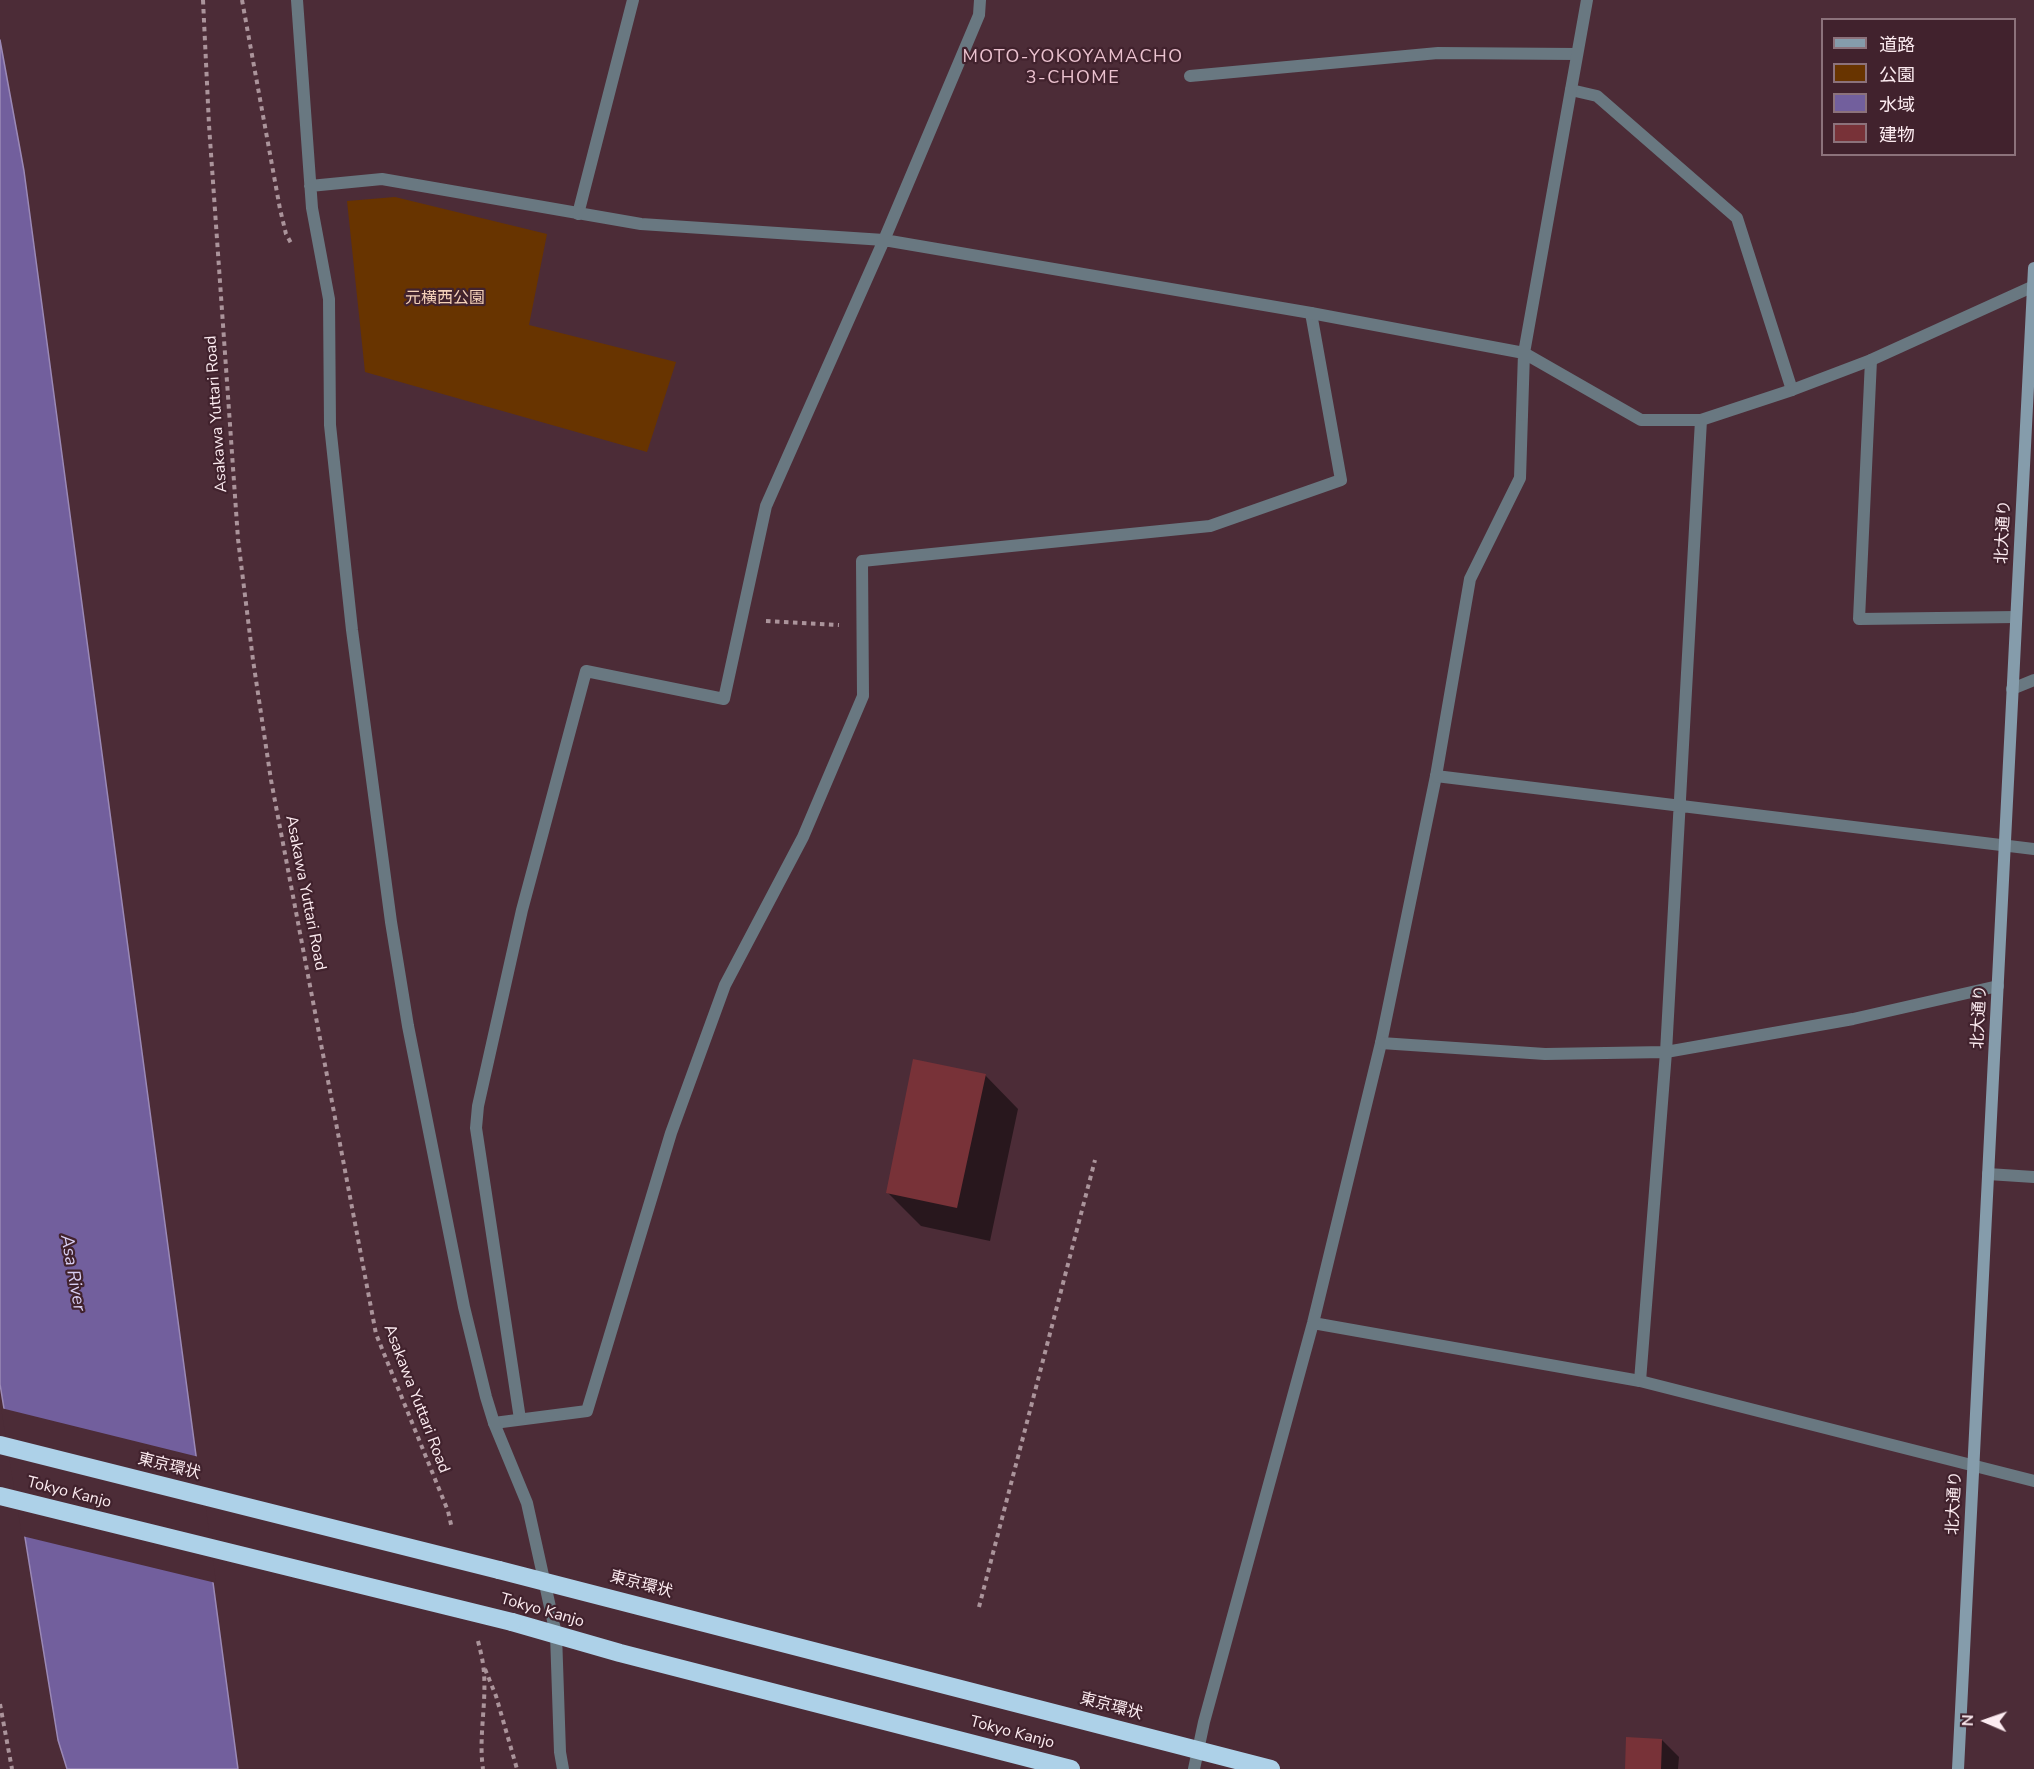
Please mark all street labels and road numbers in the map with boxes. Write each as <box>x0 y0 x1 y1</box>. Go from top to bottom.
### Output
street label: Asakawa Yuttari Road <box>202 335 232 493</box>
street label: 北大通り <box>1993 500 2015 564</box>
street label: Asakawa Yuttari Road <box>281 814 329 972</box>
street label: 北大通り <box>1969 985 1991 1049</box>
street label: Asakawa Yuttari Road <box>379 1322 453 1476</box>
street label: 東京環状 <box>136 1450 202 1484</box>
street label: 北大通り <box>1944 1471 1966 1535</box>
street label: Tokyo Kanjo <box>25 1473 113 1513</box>
street label: 東京環状 <box>608 1567 674 1603</box>
street label: Tokyo Kanjo <box>498 1590 586 1632</box>
street label: 東京環状 <box>1078 1689 1144 1725</box>
street label: Tokyo Kanjo <box>968 1713 1056 1753</box>

